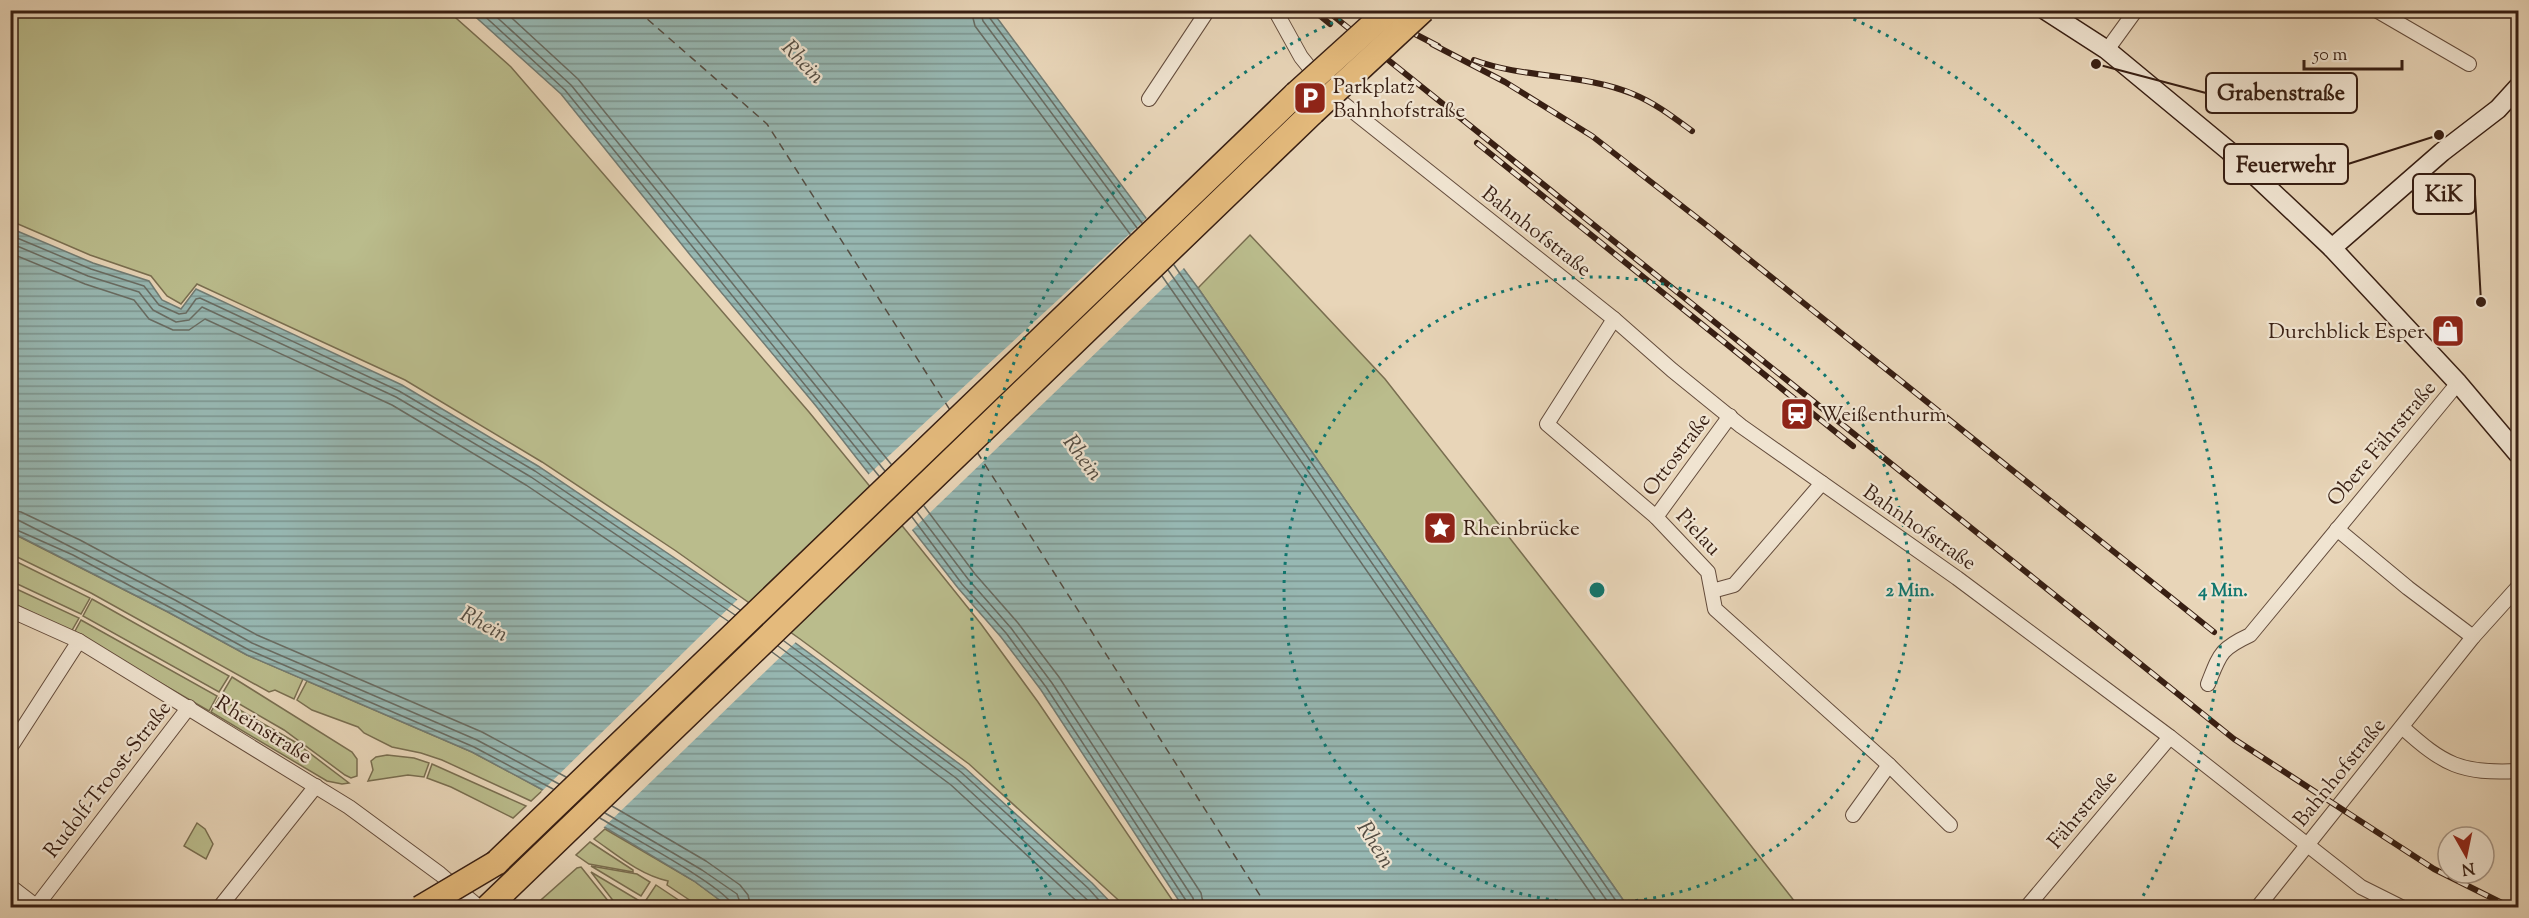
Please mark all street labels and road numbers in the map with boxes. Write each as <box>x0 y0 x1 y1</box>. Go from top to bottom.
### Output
street label: Bahnhofstraße <box>1474 180 1597 285</box>
street label: Obere Fährstraße <box>2321 375 2444 514</box>
street label: Ottostraße <box>1636 407 1719 503</box>
street label: Bahnhofstraße <box>1856 478 1982 579</box>
street label: Pielau <box>1668 503 1727 564</box>
street label: Rheinstraße <box>209 689 317 772</box>
street label: Rudolf-Troost-Straße <box>38 695 180 865</box>
street label: Bahnhofstraße <box>2287 712 2394 834</box>
street label: Fährstraße <box>2042 764 2126 856</box>

